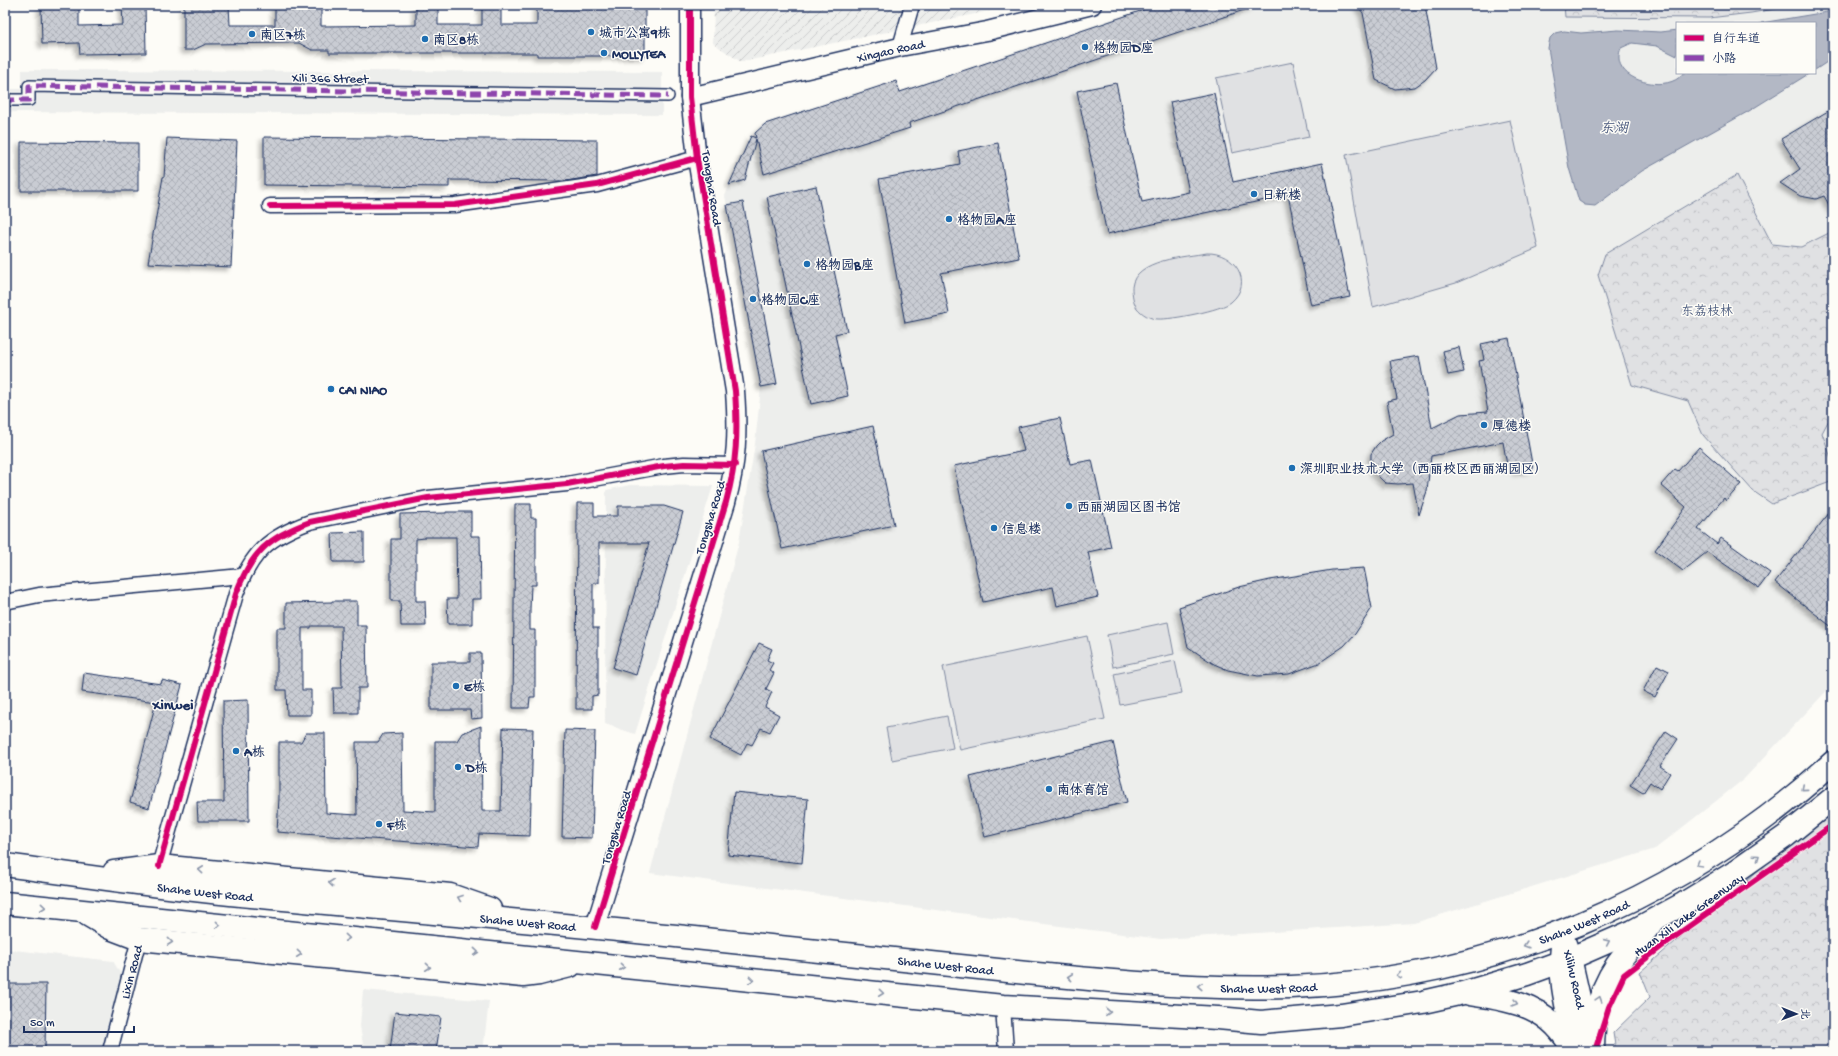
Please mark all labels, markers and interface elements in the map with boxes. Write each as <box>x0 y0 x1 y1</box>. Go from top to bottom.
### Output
legend <box>1676 22 1816 74</box>
place label: 城市公寓9栋 <box>599 26 671 42</box>
marker: 城市公寓9栋 <box>586 27 596 37</box>
place label: 南区7栋 <box>260 28 306 44</box>
marker: 南区7栋 <box>247 29 257 39</box>
text: 自行车道 <box>1712 32 1760 47</box>
place label: 南区8栋 <box>433 33 479 49</box>
marker: 南区8栋 <box>420 34 430 44</box>
street label: Xingao Road <box>855 37 927 67</box>
place label: 格物园D座 <box>1093 40 1153 57</box>
marker: 格物园D座 <box>1080 42 1090 52</box>
marker: MOLLYTEA <box>599 48 609 58</box>
place label: MOLLYTEA <box>612 48 667 63</box>
text: 小路 <box>1712 52 1736 67</box>
street label: Xili 366 Street <box>291 71 370 88</box>
water label: 东湖 <box>1600 120 1630 138</box>
street label: Tongsha Road <box>697 149 724 228</box>
place label: 日新楼 <box>1262 188 1301 204</box>
marker: 日新楼 <box>1249 189 1259 199</box>
place label: 格物园A座 <box>957 212 1017 229</box>
marker: 格物园A座 <box>944 214 954 224</box>
place label: 格物园B座 <box>815 257 874 274</box>
marker: 格物园B座 <box>802 259 812 269</box>
place label: 格物园C座 <box>761 292 820 309</box>
marker: 格物园C座 <box>748 294 758 304</box>
park label: 东荔枝林 <box>1681 304 1733 320</box>
marker: CAI NIAO <box>326 384 336 394</box>
place label: CAI NIAO <box>338 384 387 399</box>
place label: 厚德楼 <box>1492 418 1531 435</box>
marker: 厚德楼 <box>1479 420 1489 430</box>
place label: 深圳职业技术大学（西丽校区西丽湖园区） <box>1300 462 1547 478</box>
marker: 深圳职业技术大学（西丽校区西丽湖园区） <box>1287 463 1297 473</box>
street label: Tongsha Road <box>693 478 730 557</box>
place label: 西丽湖园区图书馆 <box>1077 500 1181 516</box>
marker: 西丽湖园区图书馆 <box>1064 501 1074 511</box>
place label: 信息楼 <box>1002 522 1041 538</box>
marker: 信息楼 <box>989 523 999 533</box>
place label: E栋 <box>464 680 485 696</box>
marker: E栋 <box>451 681 461 691</box>
district label: Xinwei <box>152 697 193 715</box>
place label: A栋 <box>243 745 265 761</box>
marker: A栋 <box>231 746 241 756</box>
place label: D栋 <box>465 761 487 777</box>
marker: D栋 <box>453 762 463 772</box>
place label: 南体育馆 <box>1057 783 1109 799</box>
one-way arrow <box>1801 783 1808 790</box>
marker: 南体育馆 <box>1044 784 1054 794</box>
street label: Tongsha Road <box>599 788 636 867</box>
place label: F栋 <box>386 818 407 834</box>
marker: F栋 <box>374 819 384 829</box>
one-way arrow <box>1752 855 1759 862</box>
one-way arrow <box>1696 859 1703 866</box>
one-way arrow <box>198 866 204 875</box>
street label: Huan Xili Lake Greenway <box>1632 871 1748 961</box>
one-way arrow <box>328 879 334 888</box>
street label: Shahe West Road <box>156 881 255 906</box>
one-way arrow <box>456 895 463 903</box>
street label: Shahe West Road <box>1537 897 1633 949</box>
one-way arrow <box>40 902 46 911</box>
street label: Shahe West Road <box>479 912 578 936</box>
one-way arrow <box>215 920 221 929</box>
one-way arrow <box>344 934 350 943</box>
one-way arrow <box>167 937 173 946</box>
one-way arrow <box>1603 939 1611 947</box>
one-way arrow <box>1522 940 1529 949</box>
street label: Lixin Road <box>119 942 147 1001</box>
one-way arrow <box>473 947 479 956</box>
street label: Xilihu Road <box>1558 947 1588 1012</box>
one-way arrow <box>296 950 302 959</box>
street label: Shahe West Road <box>897 954 995 980</box>
one-way arrow <box>425 962 431 971</box>
one-way arrow <box>619 962 625 971</box>
one-way arrow <box>1396 970 1402 979</box>
one-way arrow <box>1067 973 1073 982</box>
one-way arrow <box>748 975 754 984</box>
street label: Shahe West Road <box>1220 981 1319 998</box>
one-way arrow <box>1197 982 1203 990</box>
one-way arrow <box>878 989 884 998</box>
north arrow <box>1776 994 1816 1034</box>
one-way arrow <box>1594 995 1603 1002</box>
one-way arrow <box>1511 998 1518 1007</box>
one-way arrow <box>1105 1007 1111 1016</box>
scale bar <box>24 1008 134 1034</box>
text: 北 <box>1798 1009 1810 1020</box>
text: 50 m <box>30 1017 55 1031</box>

